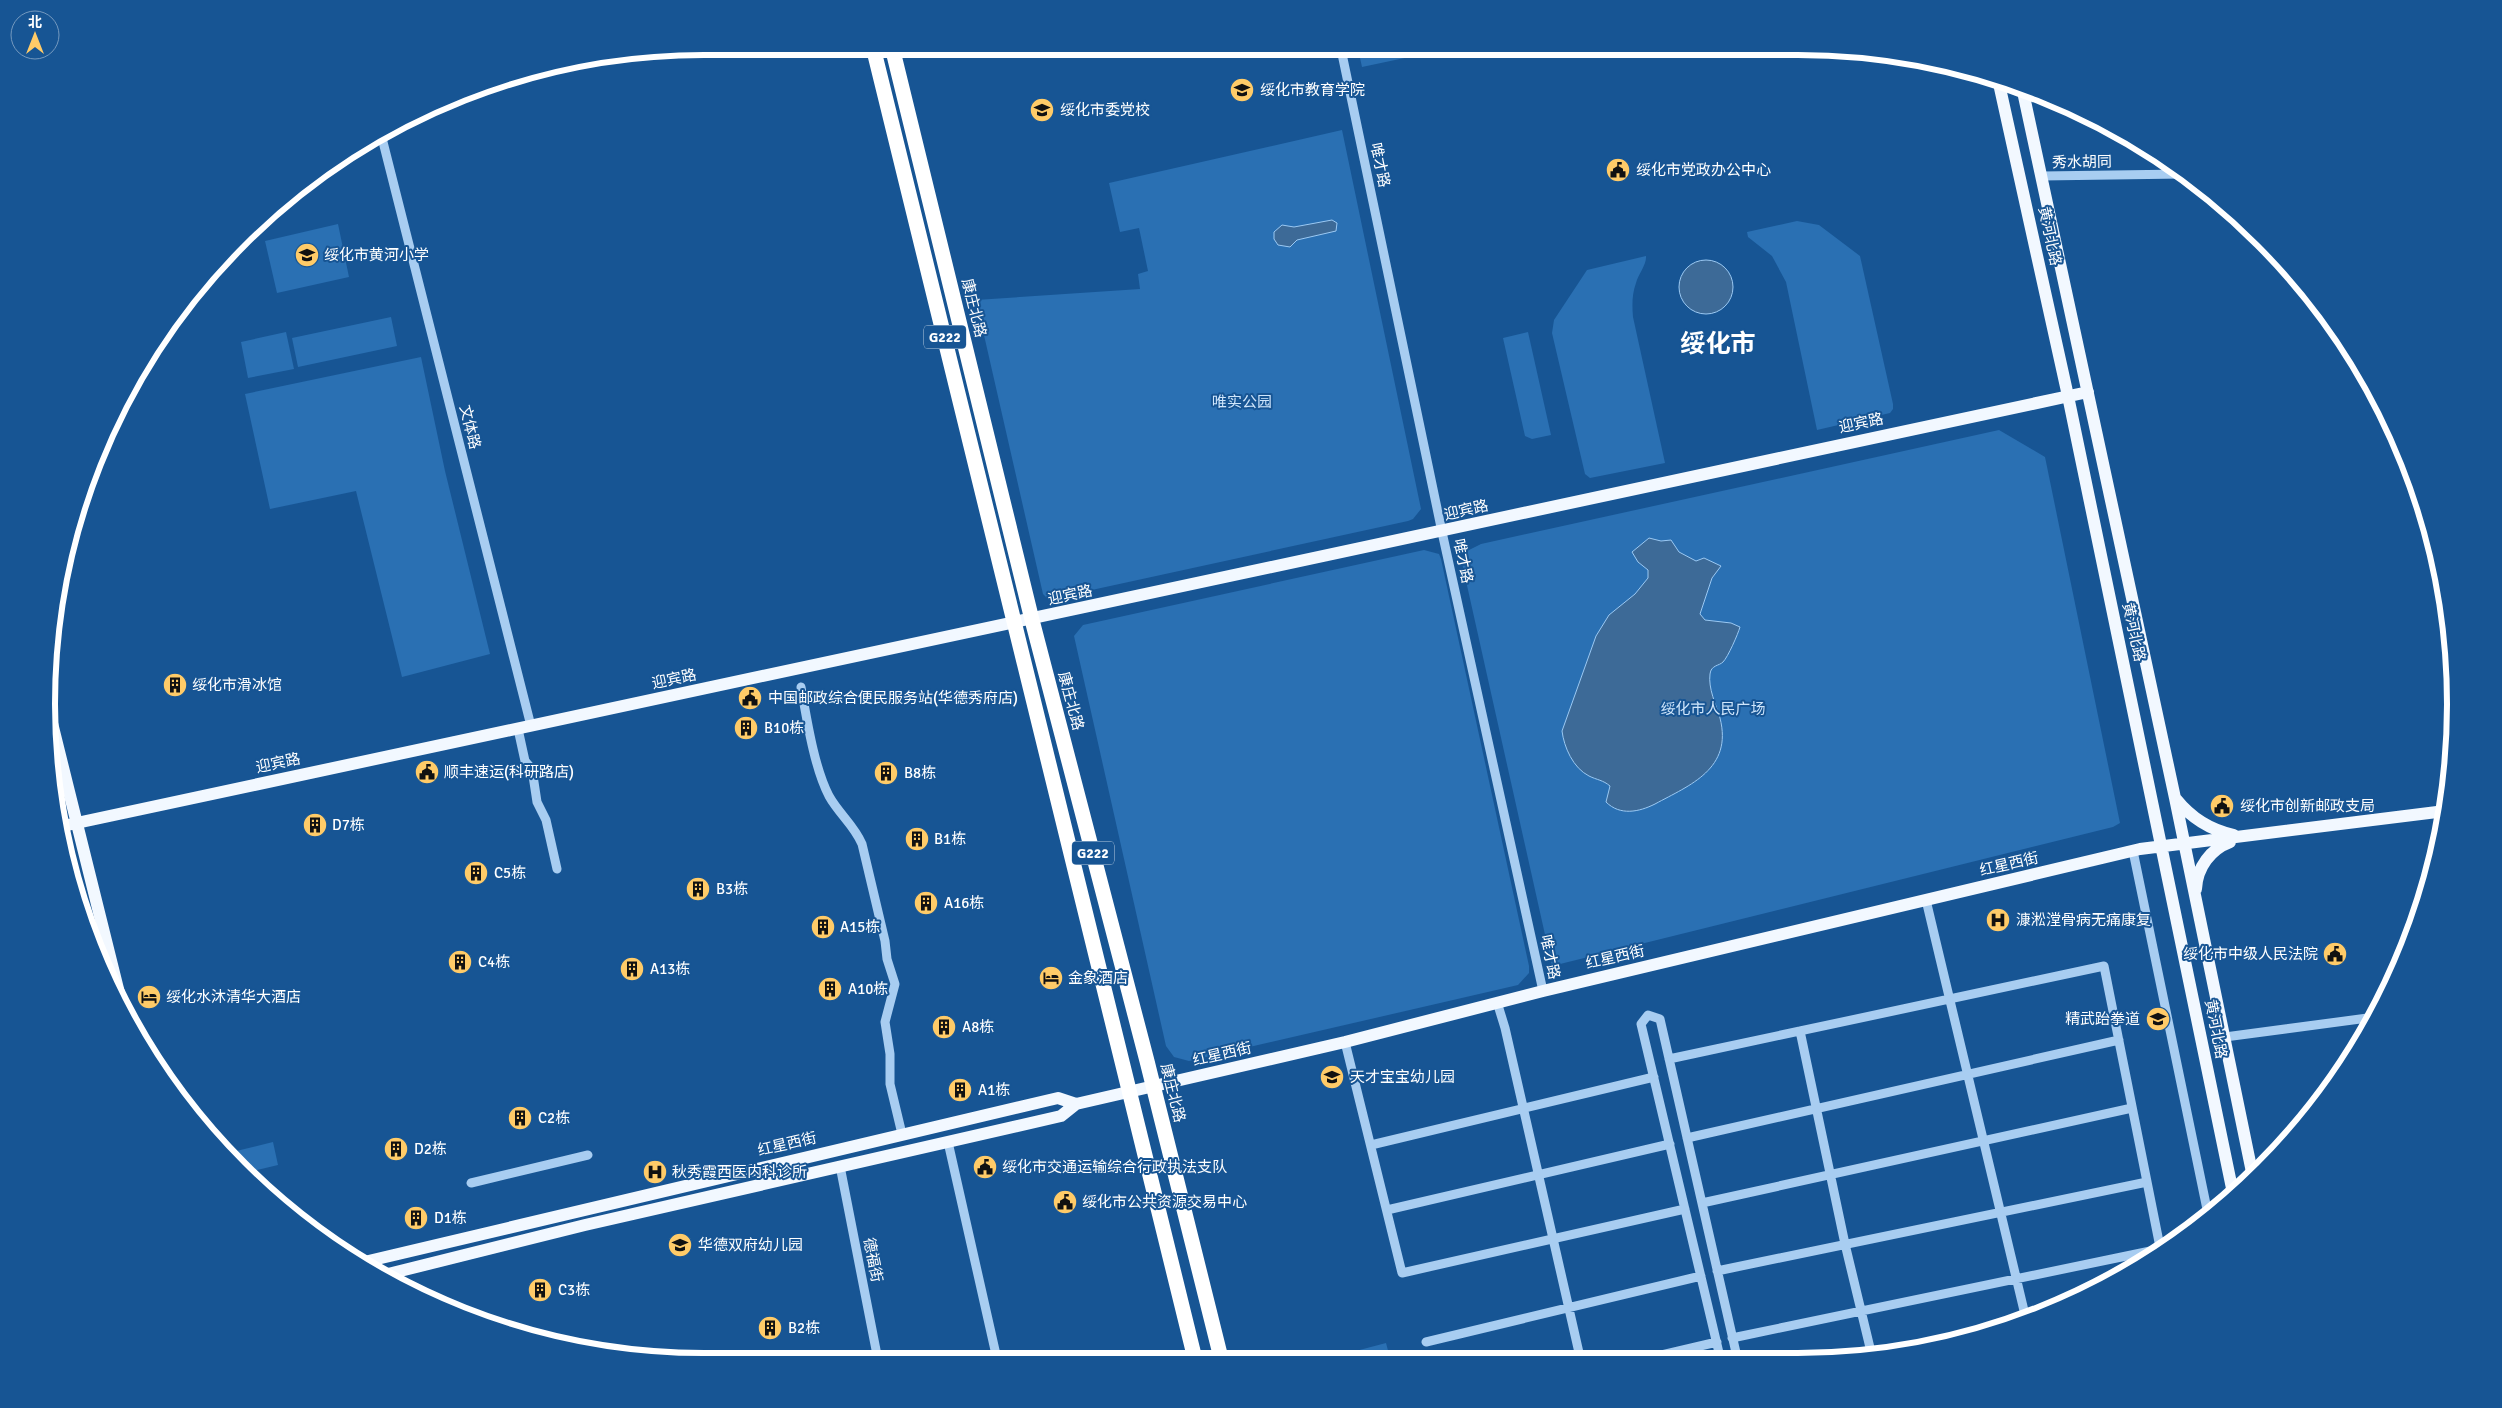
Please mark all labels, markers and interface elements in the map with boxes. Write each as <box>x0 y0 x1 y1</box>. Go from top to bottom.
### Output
north arrow <box>10 10 60 60</box>
text: 北 <box>28 14 42 31</box>
school or university icon: 绥化市教育学院 <box>1229 77 1255 103</box>
place label: 绥化市教育学院 <box>1260 81 1365 99</box>
school or university icon: 绥化市委党校 <box>1029 97 1055 123</box>
place label: 绥化市委党校 <box>1060 101 1150 119</box>
street label: 唯才路 <box>1367 141 1393 189</box>
street label: 秀水胡同 <box>2052 152 2112 172</box>
public building icon: 绥化市党政办公中心 <box>1605 157 1631 183</box>
place label: 绥化市党政办公中心 <box>1636 161 1771 179</box>
street label: 黄河北路 <box>2035 205 2065 267</box>
school or university icon: 绥化市黄河小学 <box>294 242 320 268</box>
place label: 绥化市黄河小学 <box>324 246 429 264</box>
street label: 康庄北路 <box>958 277 990 339</box>
road number: G222 <box>924 326 966 348</box>
district label: 绥化市 <box>1680 328 1756 359</box>
park label: 唯实公园 <box>1212 393 1272 411</box>
street label: 文体路 <box>456 403 484 451</box>
street label: 迎宾路 <box>1837 410 1885 436</box>
street label: 迎宾路 <box>1442 496 1490 524</box>
street label: 唯才路 <box>1450 537 1476 585</box>
street label: 迎宾路 <box>1046 582 1094 608</box>
street label: 黄河北路 <box>2119 601 2149 663</box>
street label: 迎宾路 <box>650 666 698 692</box>
street label: 康庄北路 <box>1055 670 1087 732</box>
building icon: 绥化市滑冰馆 <box>162 672 188 698</box>
place label: 绥化市滑冰馆 <box>192 676 282 694</box>
public building icon: 中国邮政综合便民服务站(华德秀府店) <box>737 685 763 711</box>
place label: 中国邮政综合便民服务站(华德秀府店) <box>768 689 1018 707</box>
park label: 绥化市人民广场 <box>1660 700 1766 718</box>
building icon: B10栋 <box>733 715 759 741</box>
place label: B10栋 <box>764 719 804 737</box>
street label: 迎宾路 <box>254 750 302 776</box>
public building icon: 顺丰速运(科研路店) <box>414 759 440 785</box>
building icon: B8栋 <box>873 760 899 786</box>
place label: 顺丰速运(科研路店) <box>444 763 574 781</box>
place label: B8栋 <box>904 764 936 782</box>
public building icon: 绥化市创新邮政支局 <box>2209 793 2235 819</box>
place label: 绥化市创新邮政支局 <box>2240 797 2375 815</box>
building icon: D7栋 <box>302 812 328 838</box>
place label: D7栋 <box>332 816 365 834</box>
building icon: B1栋 <box>904 826 930 852</box>
place label: B1栋 <box>934 830 966 848</box>
road number: G222 <box>1072 841 1114 864</box>
street label: 红星西街 <box>1978 848 2040 880</box>
building icon: C5栋 <box>463 860 489 886</box>
place label: C5栋 <box>494 864 526 882</box>
building icon: B3栋 <box>685 876 711 902</box>
place label: B3栋 <box>716 880 748 898</box>
building icon: A16栋 <box>913 890 939 916</box>
place label: A16栋 <box>944 894 984 912</box>
hospital icon: 漮淞漟骨病无痛康复 <box>1985 907 2011 933</box>
place label: 漮淞漟骨病无痛康复 <box>2016 911 2151 929</box>
building icon: A15栋 <box>810 914 836 940</box>
place label: A15栋 <box>840 918 880 936</box>
street label: 唯才路 <box>1537 933 1563 981</box>
street label: 红星西街 <box>1584 941 1646 973</box>
public building icon: 绥化市中级人民法院 <box>2322 941 2348 967</box>
place label: 绥化市中级人民法院 <box>2183 945 2318 963</box>
building icon: C4栋 <box>447 949 473 975</box>
place label: C4栋 <box>478 953 510 971</box>
building icon: A13栋 <box>619 956 645 982</box>
place label: A13栋 <box>650 960 690 978</box>
hotel icon: 金象酒店 <box>1038 965 1064 991</box>
place label: 金象酒店 <box>1068 969 1128 987</box>
building icon: A10栋 <box>817 976 843 1002</box>
place label: A10栋 <box>848 980 888 998</box>
hotel icon: 绥化水沐清华大酒店 <box>136 984 162 1010</box>
place label: 绥化水沐清华大酒店 <box>166 988 301 1006</box>
street label: 黄河北路 <box>2201 998 2231 1060</box>
school or university icon: 精武跆拳道 <box>2145 1006 2171 1032</box>
place label: 精武跆拳道 <box>2065 1010 2140 1028</box>
building icon: A8栋 <box>931 1014 957 1040</box>
place label: A8栋 <box>962 1018 994 1036</box>
street label: 红星西街 <box>1191 1038 1253 1070</box>
street label: 康庄北路 <box>1157 1062 1189 1124</box>
school or university icon: 天才宝宝幼儿园 <box>1319 1064 1345 1090</box>
place label: 天才宝宝幼儿园 <box>1350 1068 1455 1086</box>
building icon: A1栋 <box>947 1077 973 1103</box>
place label: A1栋 <box>978 1081 1010 1099</box>
building icon: C2栋 <box>507 1105 533 1131</box>
place label: C2栋 <box>538 1109 570 1127</box>
street label: 红星西街 <box>756 1128 818 1160</box>
building icon: D2栋 <box>383 1136 409 1162</box>
place label: D2栋 <box>414 1140 447 1158</box>
public building icon: 绥化市交通运输综合行政执法支队 <box>972 1154 998 1180</box>
place label: 绥化市交通运输综合行政执法支队 <box>1002 1158 1227 1176</box>
hospital icon: 秋秀霞西医内科诊所 <box>642 1159 668 1185</box>
place label: 秋秀霞西医内科诊所 <box>672 1163 807 1181</box>
public building icon: 绥化市公共资源交易中心 <box>1052 1189 1078 1215</box>
place label: 绥化市公共资源交易中心 <box>1082 1193 1247 1211</box>
building icon: D1栋 <box>403 1205 429 1231</box>
place label: D1栋 <box>434 1209 467 1227</box>
school or university icon: 华德双府幼儿园 <box>667 1232 693 1258</box>
place label: 华德双府幼儿园 <box>698 1236 803 1254</box>
street label: 德福街 <box>860 1236 886 1284</box>
building icon: C3栋 <box>527 1277 553 1303</box>
place label: C3栋 <box>558 1281 590 1299</box>
building icon: B2栋 <box>757 1315 783 1341</box>
place label: B2栋 <box>788 1319 820 1337</box>

